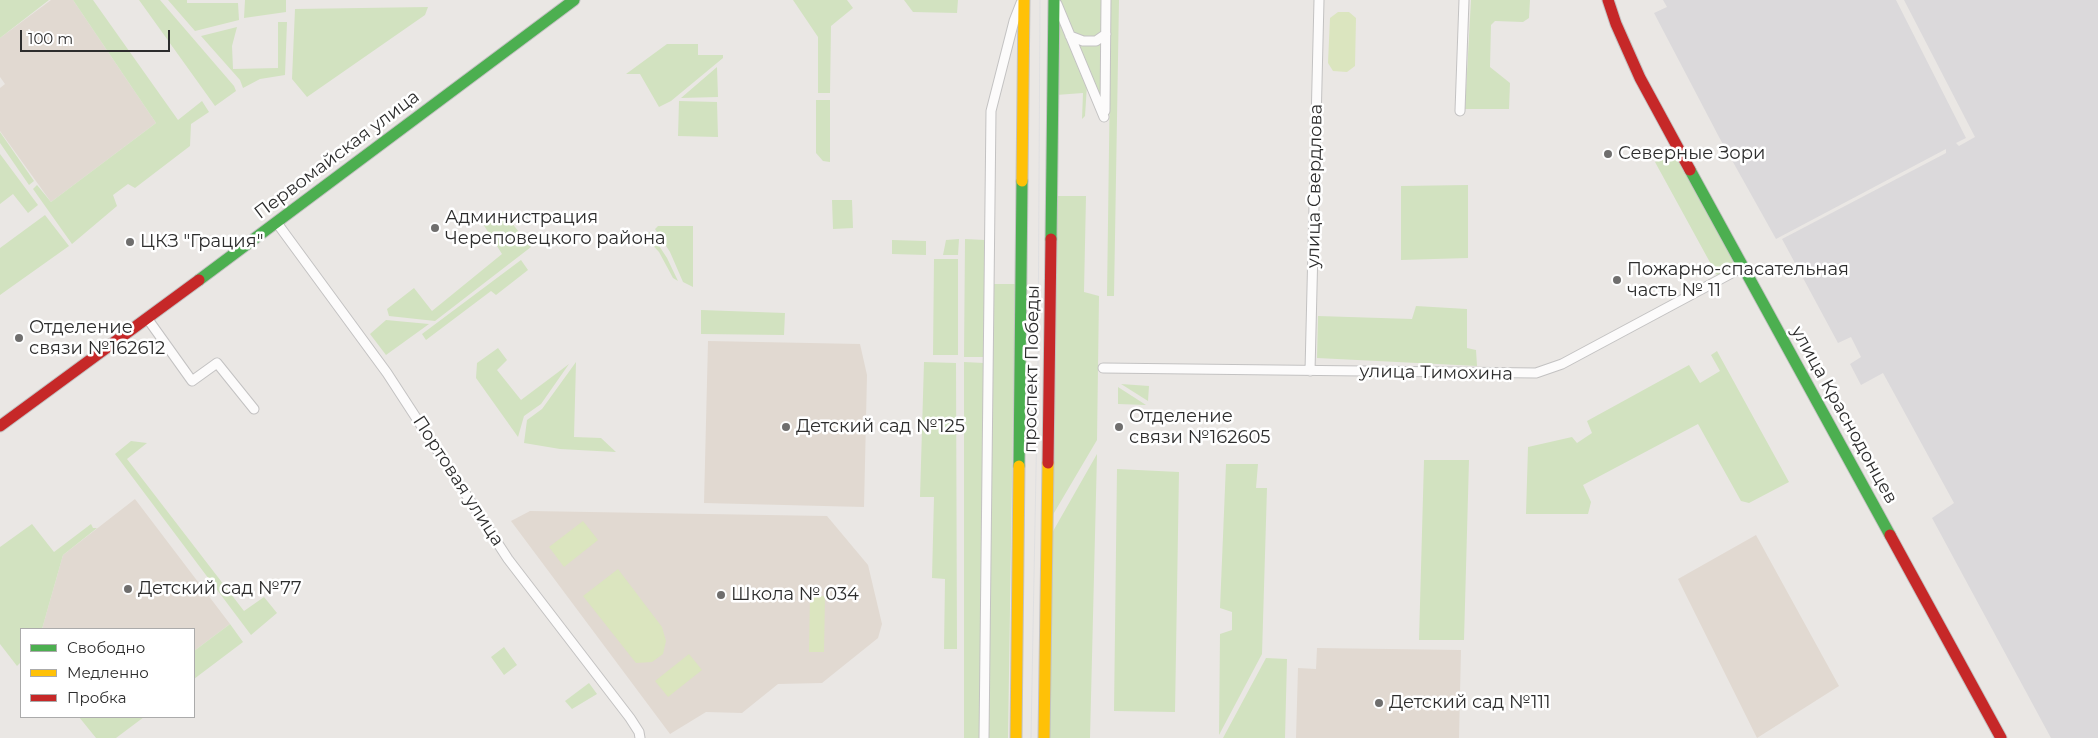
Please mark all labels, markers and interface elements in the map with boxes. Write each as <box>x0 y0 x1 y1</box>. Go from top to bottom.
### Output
scale bar <box>22 20 172 52</box>
text: 100 m <box>28 29 73 48</box>
street label: Первомайская улица <box>250 86 424 224</box>
street label: улица Свердлова <box>1303 104 1327 268</box>
place label: Северные Зори <box>1618 143 1765 165</box>
marker: Северные Зори <box>1602 148 1614 160</box>
place label: Администрация Череповецкого района <box>445 207 666 250</box>
marker: Администрация Череповецкого района <box>429 222 441 234</box>
place label: ЦКЗ "Грация" <box>140 231 263 253</box>
marker: ЦКЗ "Грация" <box>124 236 136 248</box>
place label: Пожарно-спасательная часть № 11 <box>1627 259 1849 302</box>
marker: Пожарно-спасательная часть № 11 <box>1611 274 1623 286</box>
street label: проспект Победы <box>1020 285 1044 453</box>
place label: Отделение связи №162612 <box>29 317 165 359</box>
street label: улица Краснодонцев <box>1786 323 1902 507</box>
marker: Отделение связи №162612 <box>13 332 25 344</box>
street label: улица Тимохина <box>1359 361 1513 385</box>
place label: Отделение связи №162605 <box>1129 406 1271 448</box>
street label: Портовая улица <box>408 412 508 550</box>
place label: Детский сад №125 <box>796 416 965 438</box>
marker: Детский сад №125 <box>780 421 792 433</box>
marker: Отделение связи №162605 <box>1113 421 1125 433</box>
place label: Детский сад №77 <box>138 578 301 600</box>
marker: Детский сад №77 <box>122 583 134 595</box>
place label: Школа № 034 <box>731 584 859 606</box>
marker: Школа № 034 <box>715 589 727 601</box>
legend <box>20 628 195 718</box>
text: Свободно <box>67 638 145 657</box>
text: Медленно <box>67 663 149 682</box>
text: Пробка <box>67 688 126 707</box>
place label: Детский сад №111 <box>1389 692 1551 714</box>
marker: Детский сад №111 <box>1373 697 1385 709</box>

